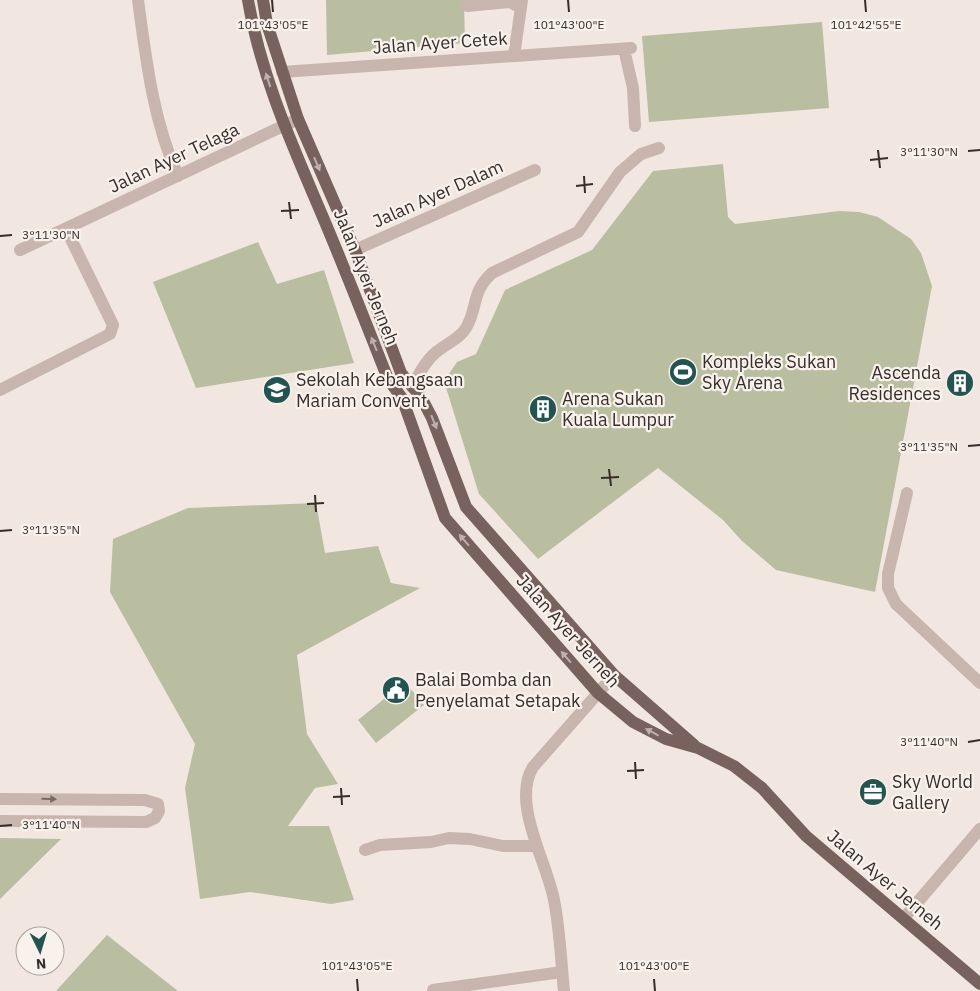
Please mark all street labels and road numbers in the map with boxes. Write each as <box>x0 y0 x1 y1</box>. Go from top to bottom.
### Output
street label: Jalan Ayer Cetek <box>372 26 509 59</box>
street label: Jalan Ayer Telaga <box>105 117 243 198</box>
street label: Jalan Ayer Dalam <box>369 154 507 233</box>
street label: Jalan Ayer Jerneh <box>329 205 404 348</box>
street label: Jalan Ayer Jerneh <box>511 569 625 692</box>
street label: Jalan Ayer Jerneh <box>823 824 948 935</box>

